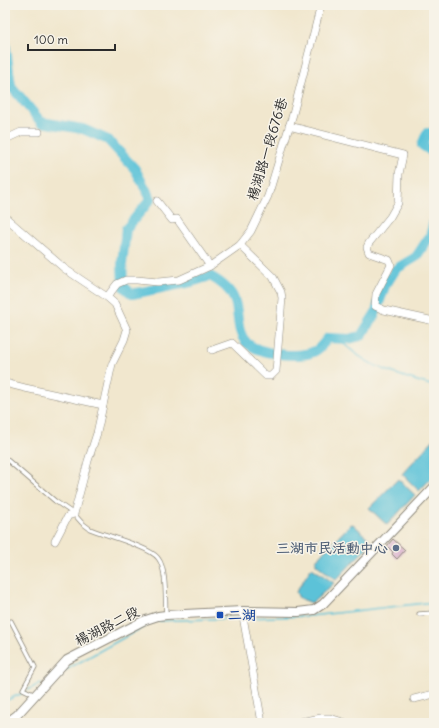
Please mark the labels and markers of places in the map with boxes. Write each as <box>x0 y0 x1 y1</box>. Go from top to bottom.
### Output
place label: 三湖市民活動中心 <box>276 539 388 557</box>
marker: 三湖市民活動中心 <box>391 543 401 553</box>
place label: 二湖 <box>228 606 256 624</box>
marker: 二湖 <box>215 610 225 620</box>

